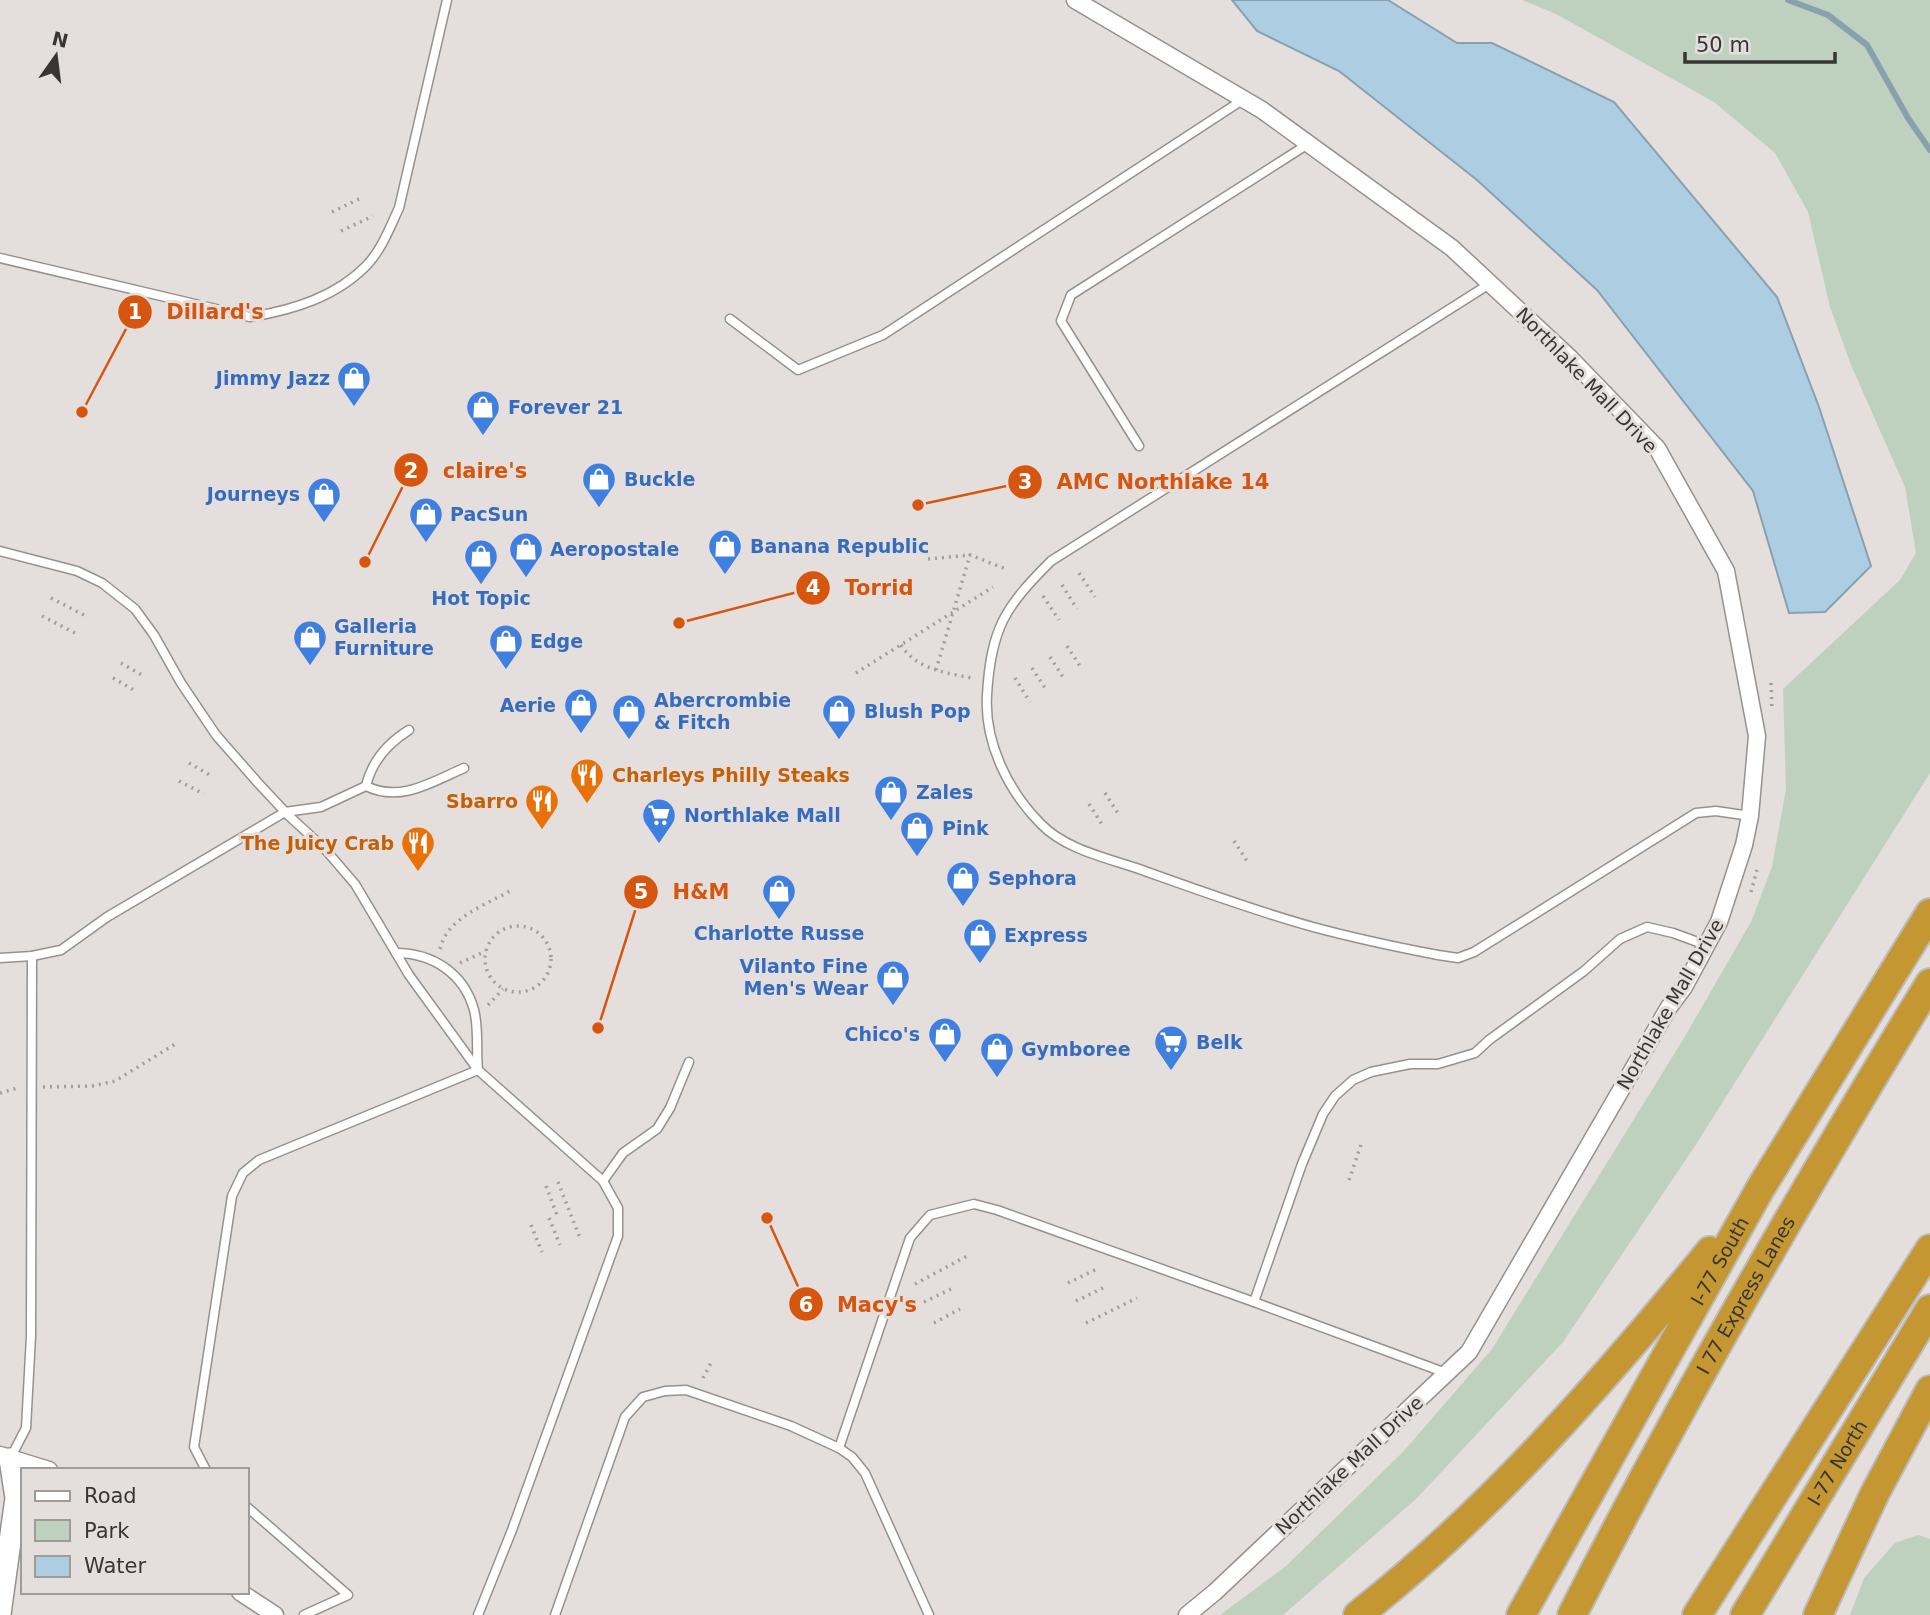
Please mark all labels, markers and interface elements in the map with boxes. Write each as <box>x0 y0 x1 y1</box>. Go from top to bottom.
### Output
north arrow <box>21 21 91 91</box>
scale bar <box>1685 21 1836 65</box>
text: N <box>50 27 70 52</box>
text: 50 m <box>1696 33 1750 57</box>
callout: Dillard's <box>117 291 278 333</box>
text: 1 <box>128 300 142 324</box>
text: Dillard's <box>166 300 264 324</box>
street label: Northlake Mall Drive <box>1512 303 1662 457</box>
shop icon: Jimmy Jazz <box>335 359 373 408</box>
place label: Jimmy Jazz <box>214 367 330 389</box>
shop icon: Forever 21 <box>464 388 502 437</box>
place label: Forever 21 <box>508 396 623 418</box>
callout: claire's <box>394 449 541 491</box>
text: 2 <box>404 459 418 483</box>
text: claire's <box>443 459 527 483</box>
shop icon: Buckle <box>580 460 618 509</box>
callout: AMC Northlake 14 <box>1008 461 1283 503</box>
place label: Buckle <box>624 468 695 490</box>
text: 3 <box>1018 470 1032 494</box>
text: AMC Northlake 14 <box>1057 470 1269 494</box>
shop icon: Journeys <box>305 475 343 524</box>
place label: Journeys <box>205 483 300 505</box>
shop icon: PacSun <box>407 495 445 544</box>
place label: PacSun <box>450 503 528 525</box>
shop icon: Banana Republic <box>706 527 744 576</box>
shop icon: Aeropostale <box>507 530 545 579</box>
place label: Banana Republic <box>750 535 929 557</box>
shop icon: Hot Topic <box>462 537 500 586</box>
place label: Aeropostale <box>550 538 679 560</box>
callout: Torrid <box>795 567 927 609</box>
text: 4 <box>806 576 820 600</box>
text: Torrid <box>845 576 913 600</box>
place label: Hot Topic <box>431 587 531 609</box>
place label: Galleria Furniture <box>334 615 434 659</box>
shop icon: Galleria Furniture <box>291 618 329 667</box>
shop icon: Edge <box>487 622 525 671</box>
place label: Edge <box>530 630 583 652</box>
shop icon: Aerie <box>562 686 600 735</box>
place label: Abercrombie & Fitch <box>654 689 791 733</box>
shop icon: Abercrombie & Fitch <box>610 692 648 741</box>
shop icon: Blush Pop <box>820 692 858 741</box>
place label: Aerie <box>500 694 556 716</box>
place label: Blush Pop <box>864 700 971 722</box>
restaurant icon: Charleys Philly Steaks <box>568 756 606 805</box>
place label: Charleys Philly Steaks <box>612 764 850 786</box>
shop icon: Zales <box>872 773 910 822</box>
place label: Zales <box>916 781 973 803</box>
restaurant icon: Sbarro <box>523 782 561 831</box>
place label: Sbarro <box>446 790 518 812</box>
supermarket icon: Northlake Mall <box>640 796 678 845</box>
place label: Northlake Mall <box>684 804 841 826</box>
shop icon: Pink <box>898 809 936 858</box>
place label: Pink <box>942 817 989 839</box>
restaurant icon: The Juicy Crab <box>399 824 437 873</box>
place label: The Juicy Crab <box>241 832 394 854</box>
shop icon: Sephora <box>944 859 982 908</box>
place label: Sephora <box>988 867 1077 889</box>
callout: H&M <box>623 871 743 913</box>
shop icon: Charlotte Russe <box>760 872 798 921</box>
text: 5 <box>634 880 648 904</box>
text: H&M <box>673 880 729 904</box>
street label: Northlake Mall Drive <box>1612 915 1728 1093</box>
shop icon: Express <box>961 916 999 965</box>
place label: Charlotte Russe <box>694 922 864 944</box>
place label: Express <box>1004 924 1088 946</box>
place label: Vilanto Fine Men's Wear <box>740 955 869 999</box>
shop icon: Vilanto Fine Men's Wear <box>874 958 912 1007</box>
shop icon: Chico's <box>926 1015 964 1064</box>
place label: Chico's <box>845 1023 920 1045</box>
supermarket icon: Belk <box>1152 1023 1190 1072</box>
shop icon: Gymboree <box>978 1030 1016 1079</box>
place label: Belk <box>1196 1031 1243 1053</box>
place label: Gymboree <box>1021 1038 1131 1060</box>
street label: I 77 Express Lanes <box>1692 1212 1799 1378</box>
street label: I-77 South <box>1686 1213 1753 1309</box>
callout: Macy's <box>788 1283 932 1325</box>
text: 6 <box>799 1293 813 1317</box>
text: Macy's <box>837 1293 917 1317</box>
street label: Northlake Mall Drive <box>1271 1391 1427 1539</box>
street label: I-77 North <box>1803 1416 1871 1509</box>
legend <box>21 1468 248 1594</box>
text: Road <box>84 1484 137 1508</box>
text: Park <box>84 1519 130 1543</box>
text: Water <box>84 1554 146 1578</box>

